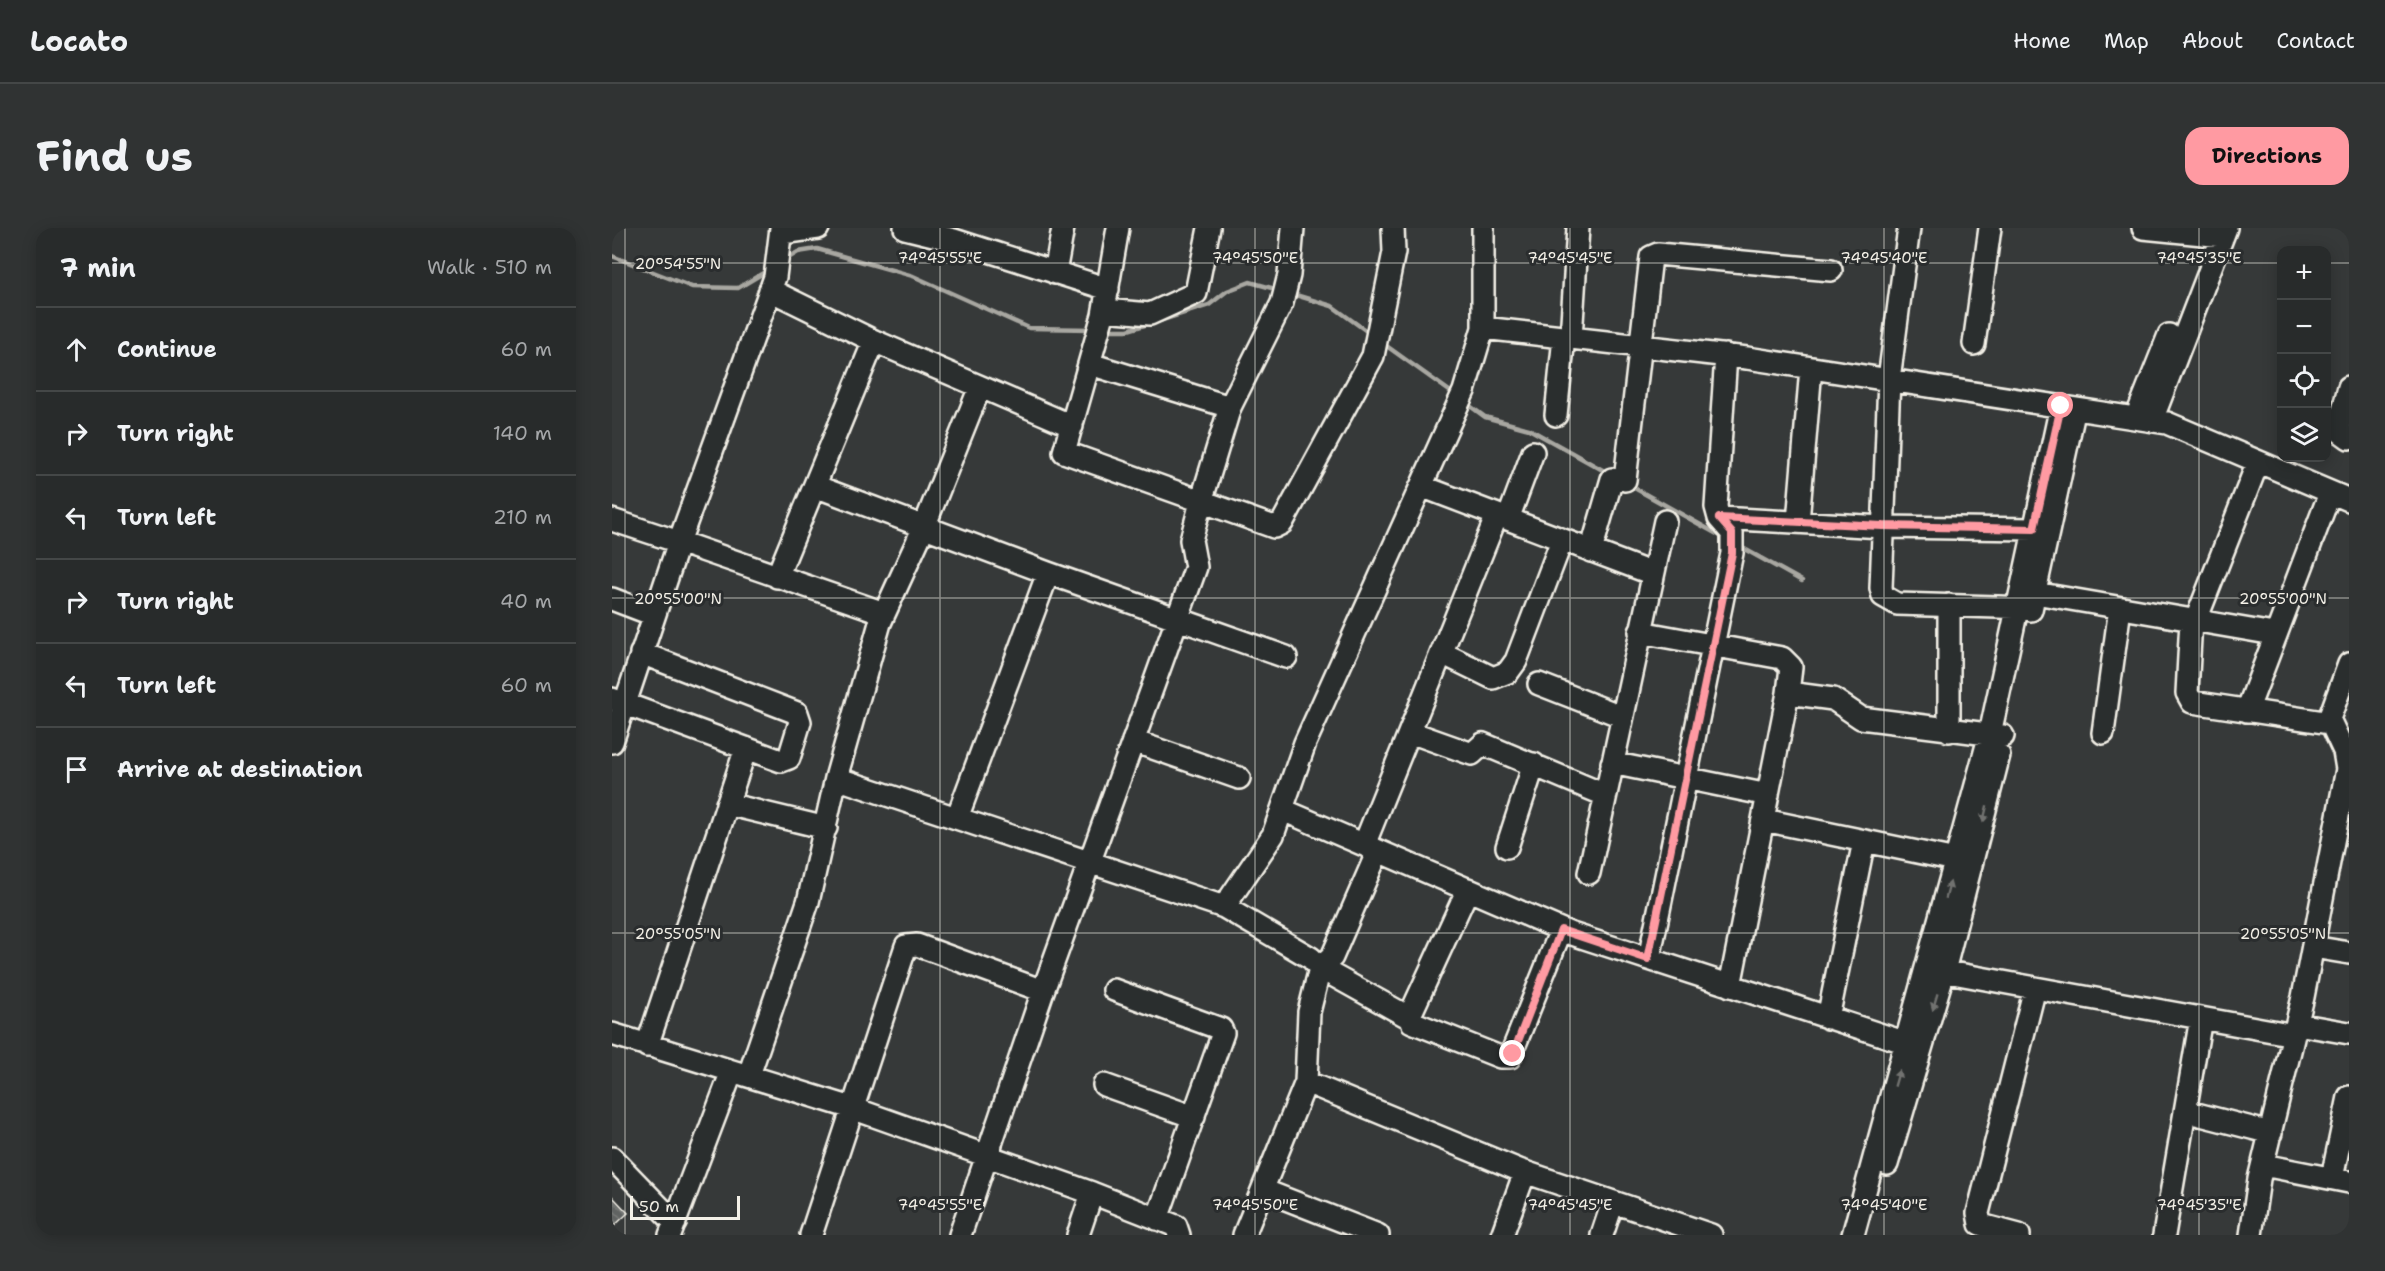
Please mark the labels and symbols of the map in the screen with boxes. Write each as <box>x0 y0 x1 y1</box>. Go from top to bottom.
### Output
text: 74°45'55"E <box>898 248 982 268</box>
text: 74°45'50"E <box>1212 248 1298 268</box>
text: 74°45'45"E <box>1528 248 1612 268</box>
text: 74°45'40"E <box>1841 248 1927 268</box>
text: 74°45'35"E <box>2156 248 2242 268</box>
text: 20°54'55"N <box>635 254 721 274</box>
route start <box>2047 392 2073 418</box>
text: 20°55'00"N <box>634 589 722 609</box>
text: 20°55'00"N <box>2239 589 2327 609</box>
one-way arrow <box>1979 804 1989 823</box>
one-way arrow <box>1944 880 1954 899</box>
text: 20°55'05"N <box>635 924 721 944</box>
text: 20°55'05"N <box>2240 924 2326 944</box>
one-way arrow <box>1930 993 1939 1011</box>
route end <box>1499 1040 1525 1066</box>
one-way arrow <box>1893 1069 1902 1087</box>
scale bar <box>630 1193 740 1220</box>
text: 74°45'55"E <box>898 1195 982 1215</box>
text: 74°45'50"E <box>1212 1195 1298 1215</box>
text: 74°45'45"E <box>1528 1195 1612 1215</box>
text: 74°45'40"E <box>1841 1195 1927 1215</box>
text: 74°45'35"E <box>2156 1195 2242 1215</box>

